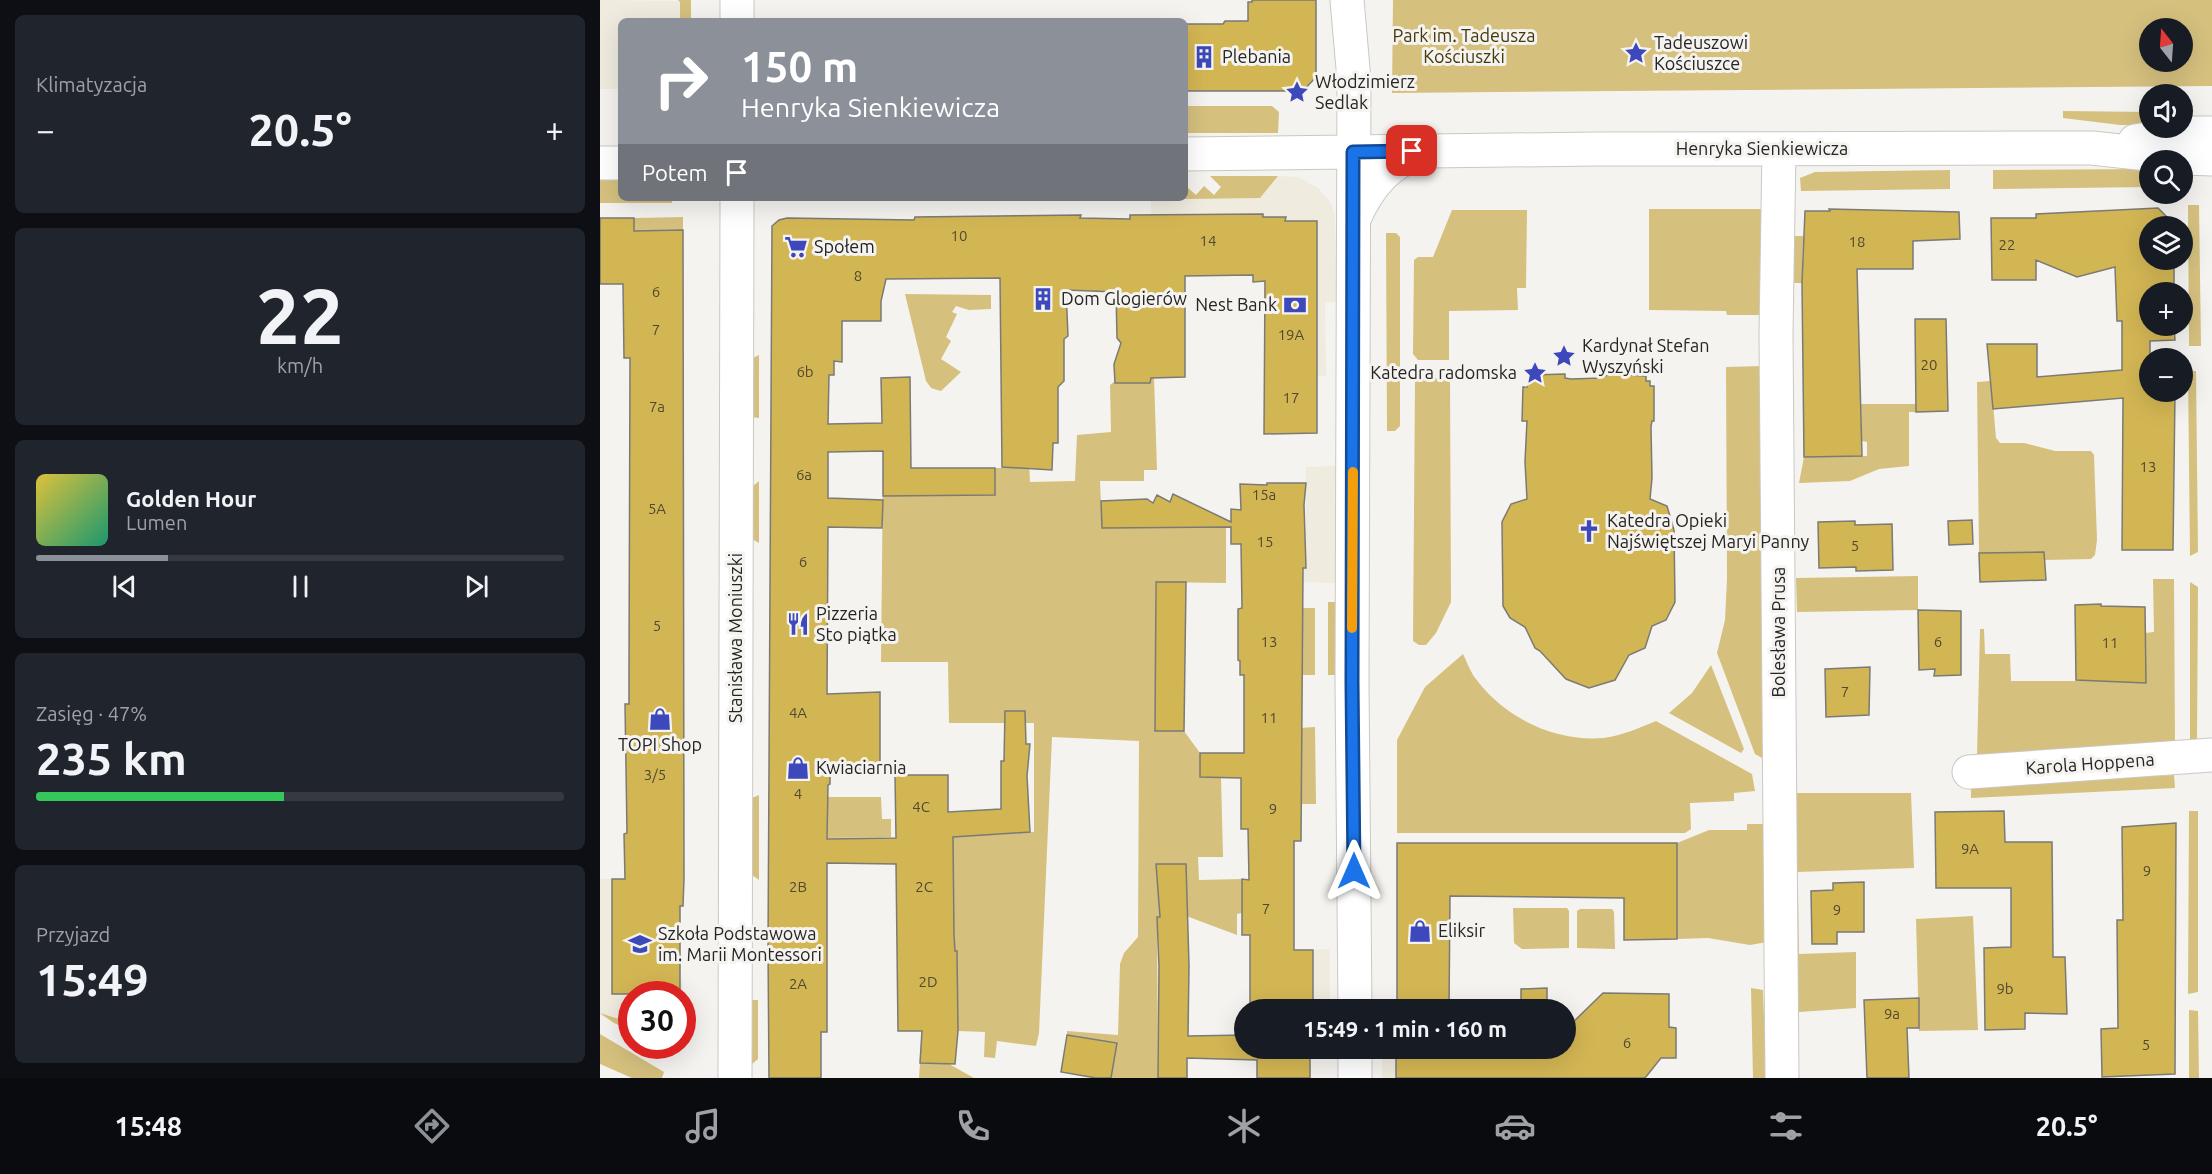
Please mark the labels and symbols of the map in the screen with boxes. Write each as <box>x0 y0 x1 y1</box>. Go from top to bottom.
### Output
north arrow <box>2139 18 2193 72</box>
park label: Park im. Tadeusza Kościuszki <box>1393 25 1535 66</box>
place label: Tadeuszowi Kościuszce <box>1654 32 1748 73</box>
place icon: Tadeuszowi Kościuszce <box>1623 40 1649 66</box>
building icon: Plebania <box>1191 44 1217 70</box>
place label: Plebania <box>1222 46 1291 66</box>
place label: Włodzimierz Sedlak <box>1315 71 1415 112</box>
place icon: Włodzimierz Sedlak <box>1284 79 1310 105</box>
pin <box>1386 125 1437 176</box>
street label: Henryka Sienkiewicza <box>1676 138 1848 158</box>
house number: 10 <box>951 227 967 244</box>
house number: 14 <box>1200 232 1216 249</box>
house number: 18 <box>1849 233 1865 250</box>
supermarket icon: Społem <box>783 234 809 260</box>
place label: Społem <box>814 236 875 256</box>
house number: 22 <box>1999 236 2015 253</box>
house number: 8 <box>854 267 862 284</box>
house number: 6 <box>652 283 660 300</box>
building icon: Dom Glogierów <box>1030 286 1056 312</box>
place label: Dom Glogierów <box>1061 288 1187 308</box>
bank icon: Nest Bank <box>1282 292 1308 318</box>
place label: Nest Bank <box>1195 294 1277 314</box>
house number: 7 <box>652 321 660 338</box>
house number: 19A <box>1278 326 1305 343</box>
place label: Kardynał Stefan Wyszyński <box>1582 335 1709 376</box>
place icon: Kardynał Stefan Wyszyński <box>1551 343 1577 369</box>
house number: 20 <box>1921 356 1937 373</box>
place icon: Katedra radomska <box>1522 360 1548 386</box>
place label: Katedra radomska <box>1370 362 1517 382</box>
house number: 6b <box>796 363 814 380</box>
house number: 17 <box>1283 389 1299 406</box>
house number: 7a <box>649 398 665 415</box>
house number: 13 <box>2140 458 2156 475</box>
house number: 6a <box>796 466 812 483</box>
house number: 15a <box>1252 486 1276 503</box>
house number: 5A <box>648 500 666 517</box>
place label: Katedra Opieki Najświętszej Maryi Panny <box>1607 510 1810 551</box>
church icon: Katedra Opieki Najświętszej Maryi Panny <box>1576 518 1602 544</box>
house number: 15 <box>1257 533 1273 550</box>
house number: 5 <box>1851 537 1859 554</box>
street label: Stanisława Moniuszki <box>725 553 745 723</box>
house number: 6 <box>799 553 807 570</box>
street label: Bolesława Prusa <box>1768 567 1788 697</box>
place label: Pizzeria Sto piątka <box>816 603 897 644</box>
restaurant icon: Pizzeria Sto piątka <box>785 611 811 637</box>
house number: 5 <box>653 617 661 634</box>
house number: 13 <box>1261 633 1277 650</box>
house number: 6 <box>1934 633 1942 650</box>
house number: 11 <box>2102 634 2118 651</box>
house number: 7 <box>1841 683 1849 700</box>
house number: 4A <box>789 704 807 721</box>
shop icon: TOPI Shop <box>647 706 673 732</box>
house number: 11 <box>1261 709 1277 726</box>
place label: TOPI Shop <box>618 734 702 754</box>
street label: Karola Hoppena <box>2025 749 2155 777</box>
shop icon: Kwiaciarnia <box>785 755 811 781</box>
place label: Kwiaciarnia <box>816 757 907 777</box>
house number: 3/5 <box>644 766 666 783</box>
house number: 4 <box>794 785 802 802</box>
house number: 4C <box>912 798 930 815</box>
house number: 9 <box>1269 800 1277 817</box>
position arrow <box>1322 839 1386 903</box>
house number: 9A <box>1961 840 1979 857</box>
house number: 9 <box>2143 862 2151 879</box>
house number: 2B <box>789 878 807 895</box>
house number: 2C <box>915 878 933 895</box>
house number: 7 <box>1262 900 1270 917</box>
house number: 9 <box>1833 901 1841 918</box>
shop icon: Eliksir <box>1407 918 1433 944</box>
place label: Eliksir <box>1438 920 1485 940</box>
place label: Szkoła Podstawowa im. Marii Montessori <box>658 923 822 964</box>
school or university icon: Szkoła Podstawowa im. Marii Montessori <box>627 931 653 957</box>
house number: 2D <box>918 973 938 990</box>
house number: 2A <box>789 975 807 992</box>
house number: 9b <box>1996 980 2014 997</box>
speed limit sign: 30 <box>618 981 696 1059</box>
house number: 9a <box>1884 1005 1900 1022</box>
house number: 6 <box>1623 1034 1631 1051</box>
house number: 5 <box>2142 1036 2150 1053</box>

